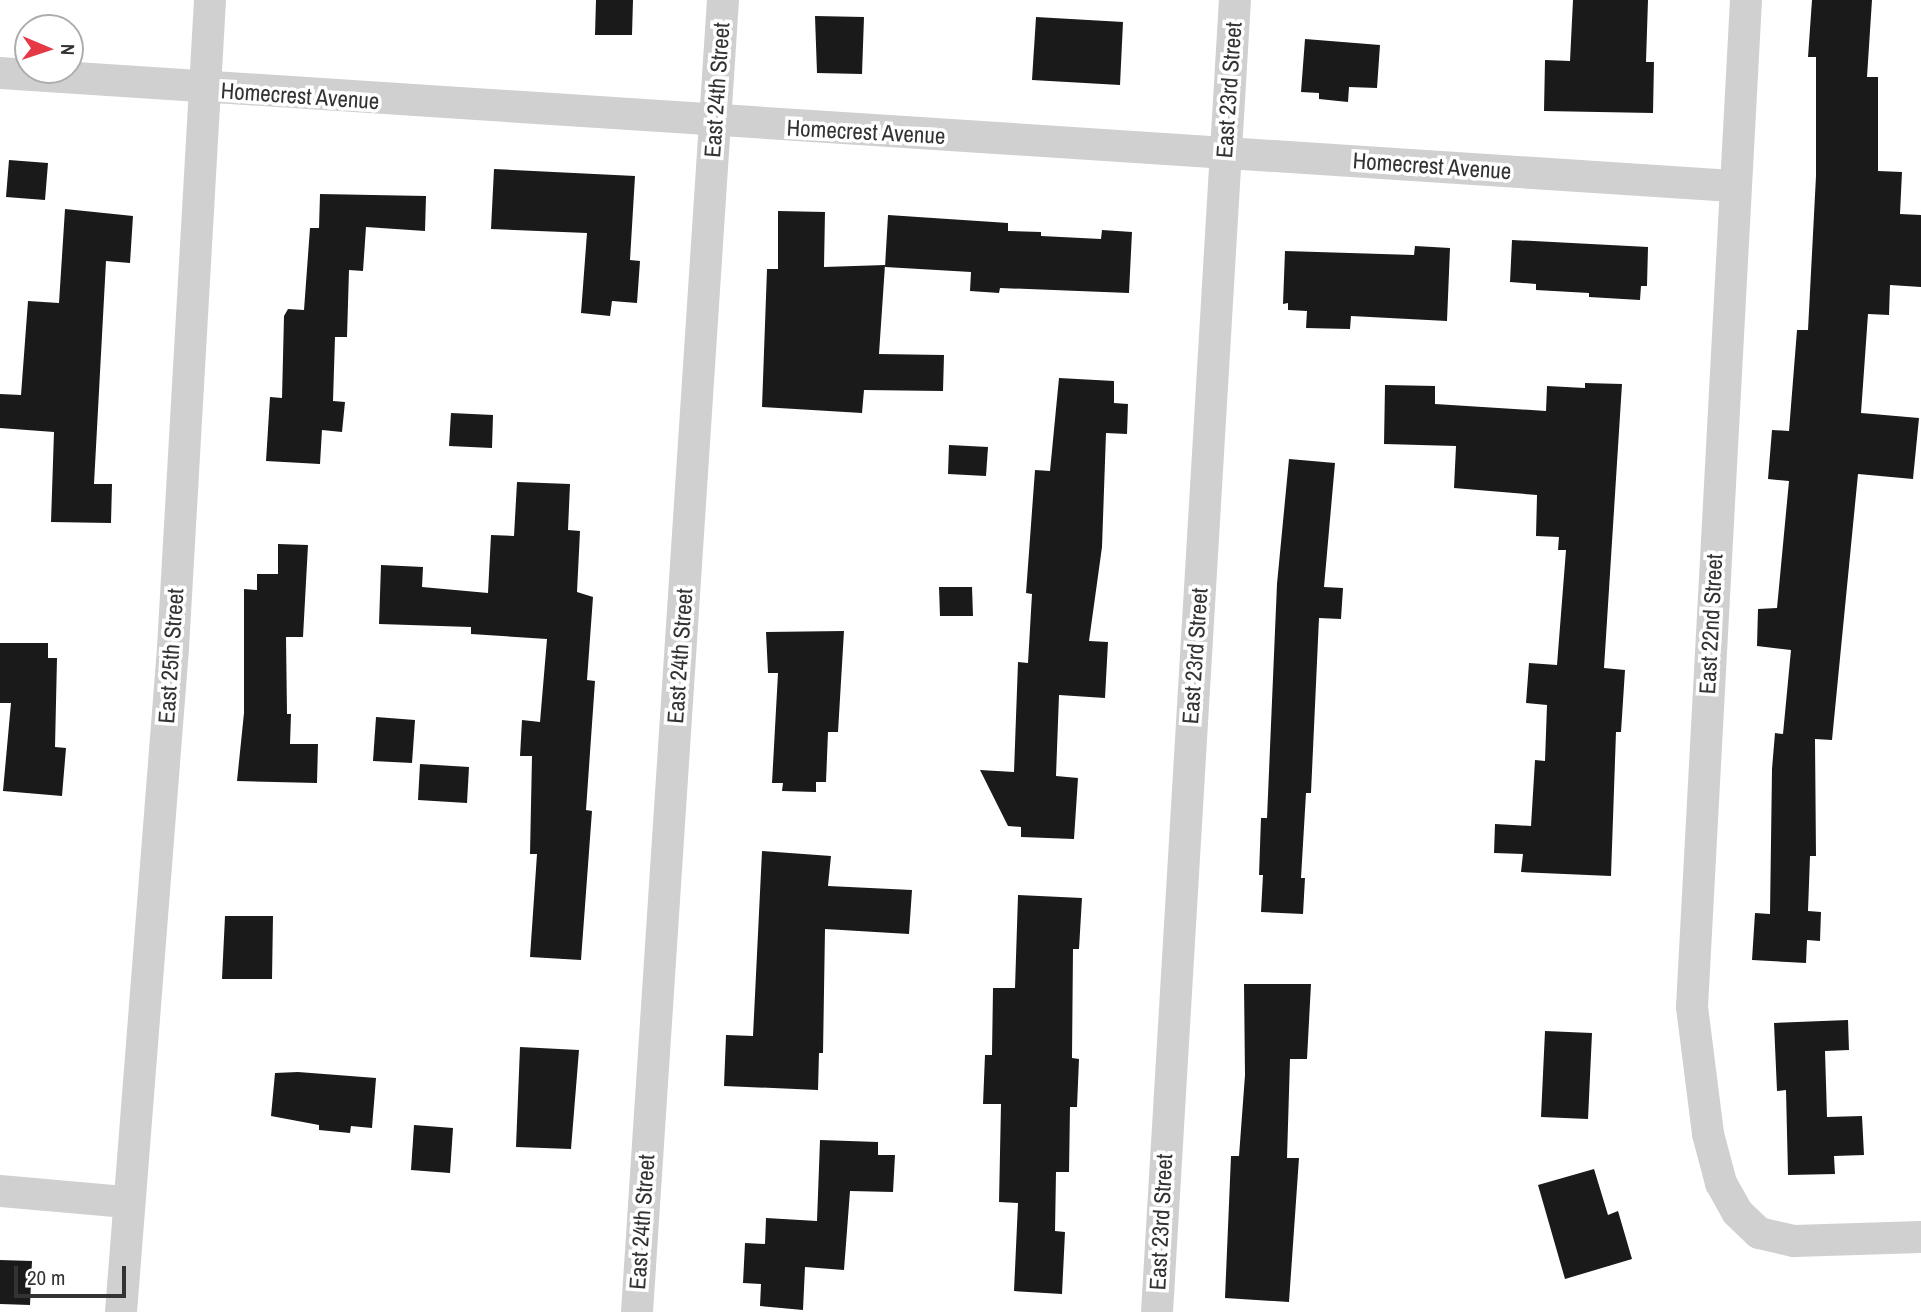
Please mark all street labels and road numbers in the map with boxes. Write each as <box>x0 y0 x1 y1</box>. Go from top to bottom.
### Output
street label: East 23rd Street <box>1210 21 1248 159</box>
street label: East 24th Street <box>699 22 735 158</box>
street label: Homecrest Avenue <box>219 77 381 115</box>
street label: Homecrest Avenue <box>785 114 947 150</box>
street label: Homecrest Avenue <box>1351 147 1513 185</box>
street label: East 22nd Street <box>1694 553 1728 695</box>
street label: East 23rd Street <box>1176 587 1214 725</box>
street label: East 25th Street <box>153 588 189 724</box>
street label: East 24th Street <box>662 588 698 724</box>
street label: East 23rd Street <box>1144 1153 1178 1291</box>
street label: East 24th Street <box>624 1154 660 1290</box>

